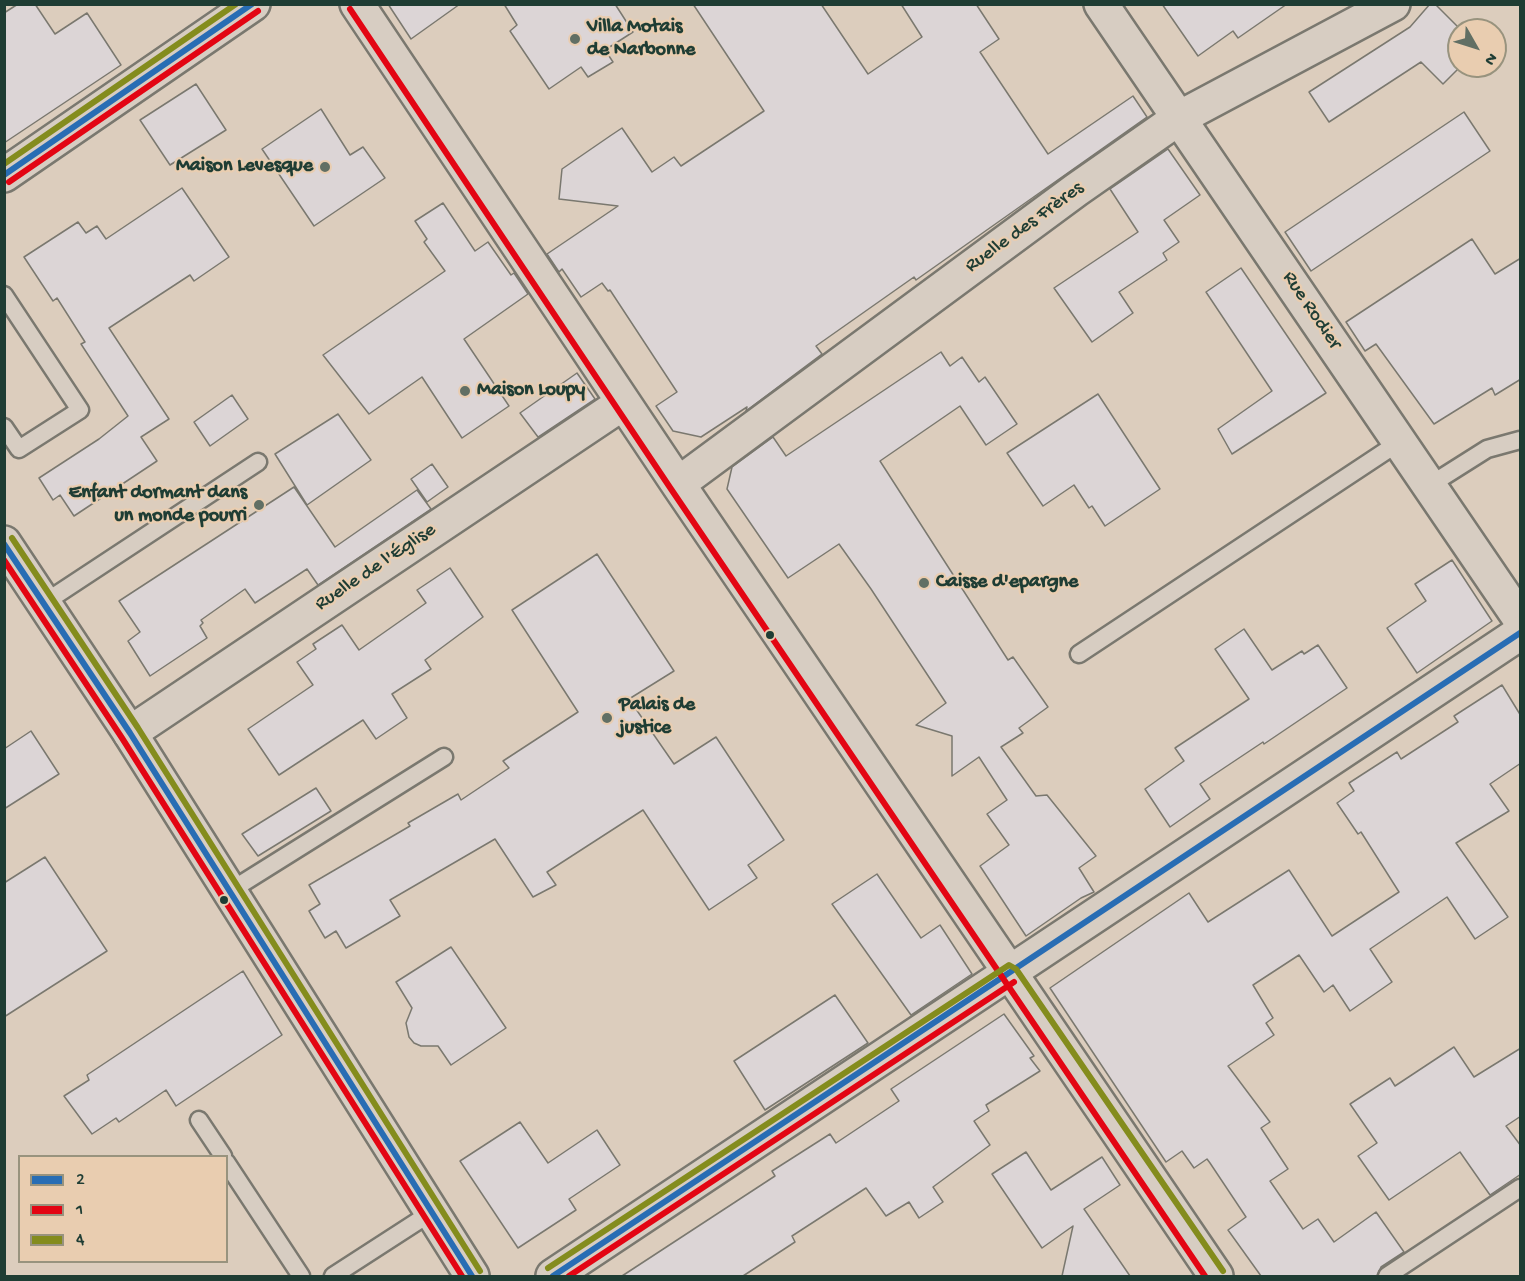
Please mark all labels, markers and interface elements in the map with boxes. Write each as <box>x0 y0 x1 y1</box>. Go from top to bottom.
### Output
place label: Villa Motais de Narbonne <box>587 16 695 63</box>
north arrow <box>1447 18 1507 78</box>
marker: Villa Motais de Narbonne <box>568 32 582 46</box>
text: N <box>1479 48 1500 68</box>
place label: Maison Levesque <box>176 155 313 179</box>
marker: Maison Levesque <box>318 160 332 174</box>
street label: Ruelle des Frères <box>961 177 1089 279</box>
street label: Rue Rodier <box>1276 267 1346 355</box>
place label: Maison Loupy <box>477 379 585 403</box>
marker: Maison Loupy <box>458 384 472 398</box>
place label: Enfant dormant dans un monde pourri <box>69 482 247 529</box>
marker: Enfant dormant dans un monde pourri <box>252 498 266 512</box>
street label: Ruelle de l'Église <box>311 519 441 617</box>
place label: Caisse d'epargne <box>936 571 1078 595</box>
marker: Caisse d'epargne <box>917 576 931 590</box>
unlabelled marker <box>764 629 776 641</box>
place label: Palais de justice <box>619 694 695 741</box>
marker: Palais de justice <box>600 711 614 725</box>
unlabelled marker <box>218 894 230 906</box>
legend <box>18 1155 228 1263</box>
text: 2 <box>76 1170 85 1191</box>
text: 1 <box>76 1200 83 1221</box>
text: 4 <box>76 1230 85 1251</box>

